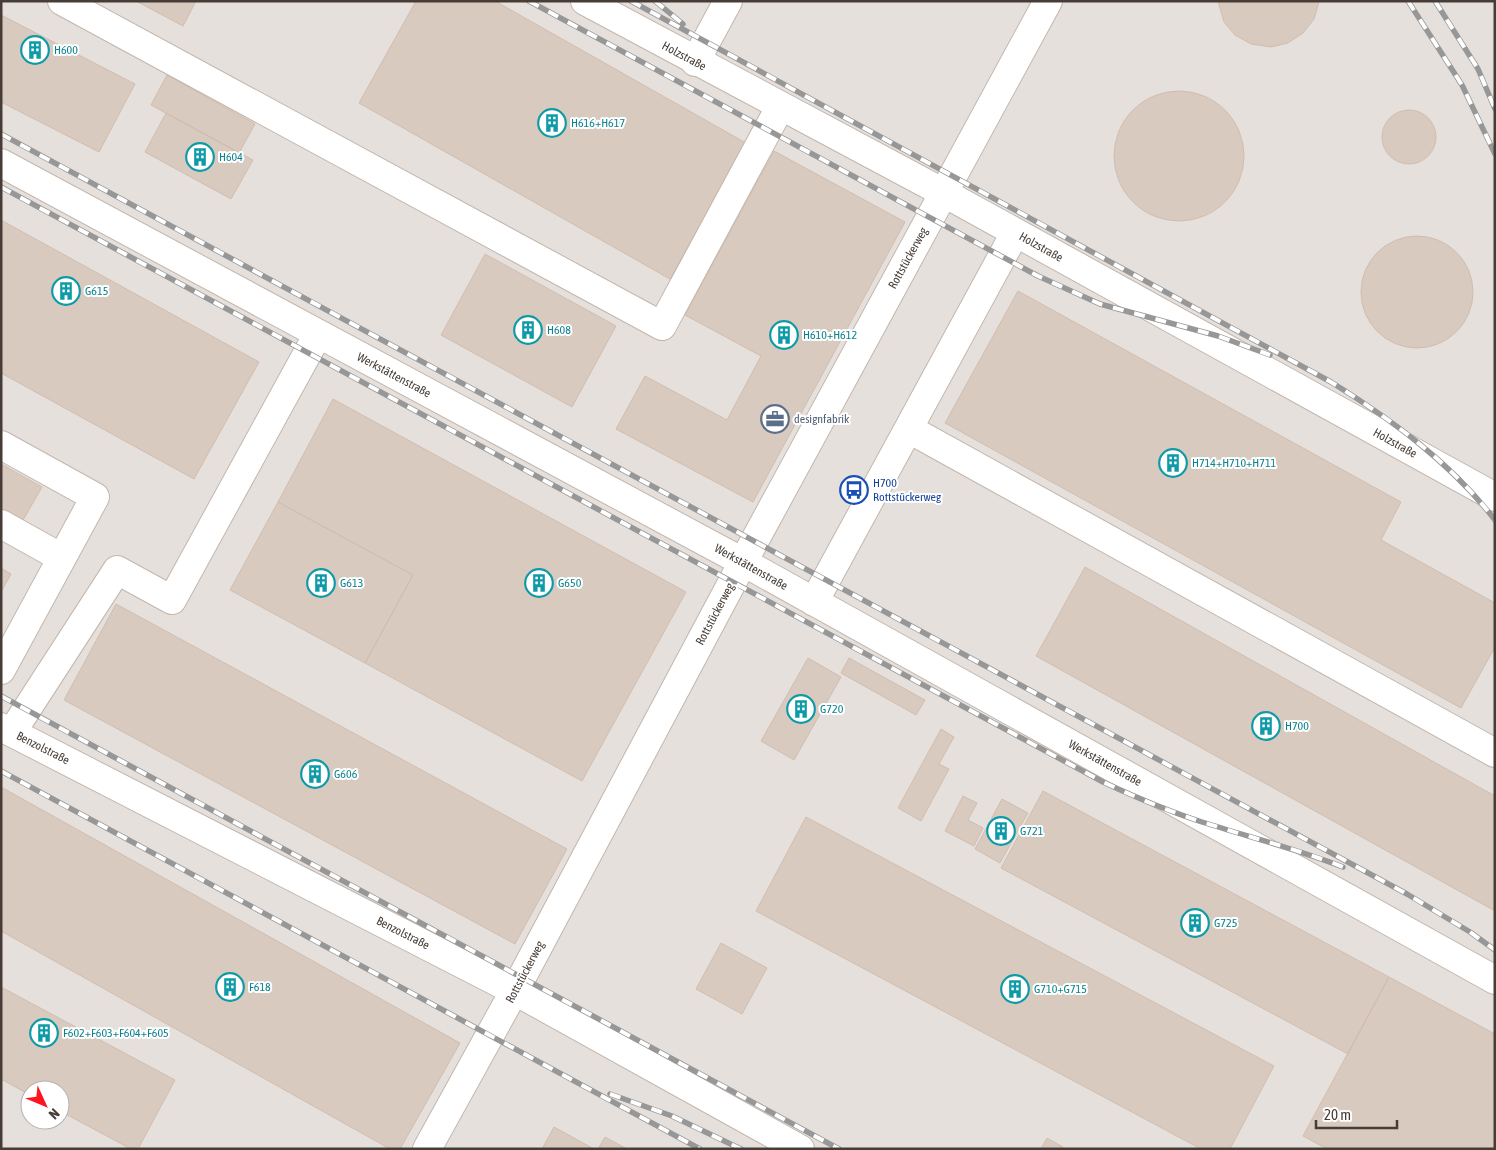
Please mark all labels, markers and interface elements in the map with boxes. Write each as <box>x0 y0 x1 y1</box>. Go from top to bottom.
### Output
building icon: H600 <box>20 35 50 65</box>
street label: Holzstraße <box>660 39 708 73</box>
place label: H600 <box>54 43 78 57</box>
building icon: H616+H617 <box>537 108 567 138</box>
place label: H616+H617 <box>571 116 625 130</box>
building icon: H604 <box>185 142 215 172</box>
place label: H604 <box>219 150 243 164</box>
street label: Rottstückerweg <box>885 224 931 291</box>
street label: Holzstraße <box>1017 229 1065 265</box>
building icon: G615 <box>51 276 81 306</box>
place label: G615 <box>85 284 108 298</box>
building icon: H608 <box>513 315 543 345</box>
building icon: H610+H612 <box>769 320 799 350</box>
place label: H608 <box>547 323 571 337</box>
place label: H610+H612 <box>803 328 857 342</box>
street label: Werkstättenstraße <box>355 350 433 400</box>
office icon: designfabrik <box>760 404 790 434</box>
place label: designfabrik <box>794 412 850 426</box>
street label: Holzstraße <box>1371 425 1419 461</box>
building icon: H714+H710+H711 <box>1158 448 1188 478</box>
place label: H714+H710+H711 <box>1192 456 1277 470</box>
bus stop icon: H700 Rottstückerweg <box>839 475 869 505</box>
place label: H700 Rottstückerweg <box>873 476 942 504</box>
street label: Werkstättenstraße <box>712 541 790 593</box>
building icon: G613 <box>306 568 336 598</box>
building icon: G650 <box>524 568 554 598</box>
place label: G613 <box>340 576 363 590</box>
place label: G650 <box>558 576 582 590</box>
street label: Rottstückerweg <box>693 580 738 647</box>
building icon: G720 <box>786 694 816 724</box>
place label: G720 <box>820 702 844 716</box>
building icon: H700 <box>1251 711 1281 741</box>
place label: H700 <box>1285 719 1309 733</box>
street label: Benzolstraße <box>14 729 72 767</box>
street label: Werkstättenstraße <box>1066 737 1144 789</box>
building icon: G606 <box>300 759 330 789</box>
place label: G606 <box>334 767 358 781</box>
building icon: G721 <box>986 816 1016 846</box>
place label: G721 <box>1020 824 1044 838</box>
building icon: G725 <box>1180 908 1210 938</box>
street label: Benzolstraße <box>374 914 432 952</box>
place label: G725 <box>1214 916 1237 930</box>
street label: Rottstückerweg <box>503 938 548 1005</box>
building icon: F618 <box>215 972 245 1002</box>
building icon: G710+G715 <box>1000 974 1030 1004</box>
place label: F618 <box>249 980 271 994</box>
place label: G710+G715 <box>1034 982 1087 996</box>
building icon: F602+F603+F604+F605 <box>29 1018 59 1048</box>
place label: F602+F603+F604+F605 <box>63 1026 169 1040</box>
north arrow <box>20 1080 70 1130</box>
scale bar <box>1316 1098 1397 1130</box>
text: N <box>46 1106 63 1123</box>
text: 20 m <box>1324 1106 1351 1123</box>

